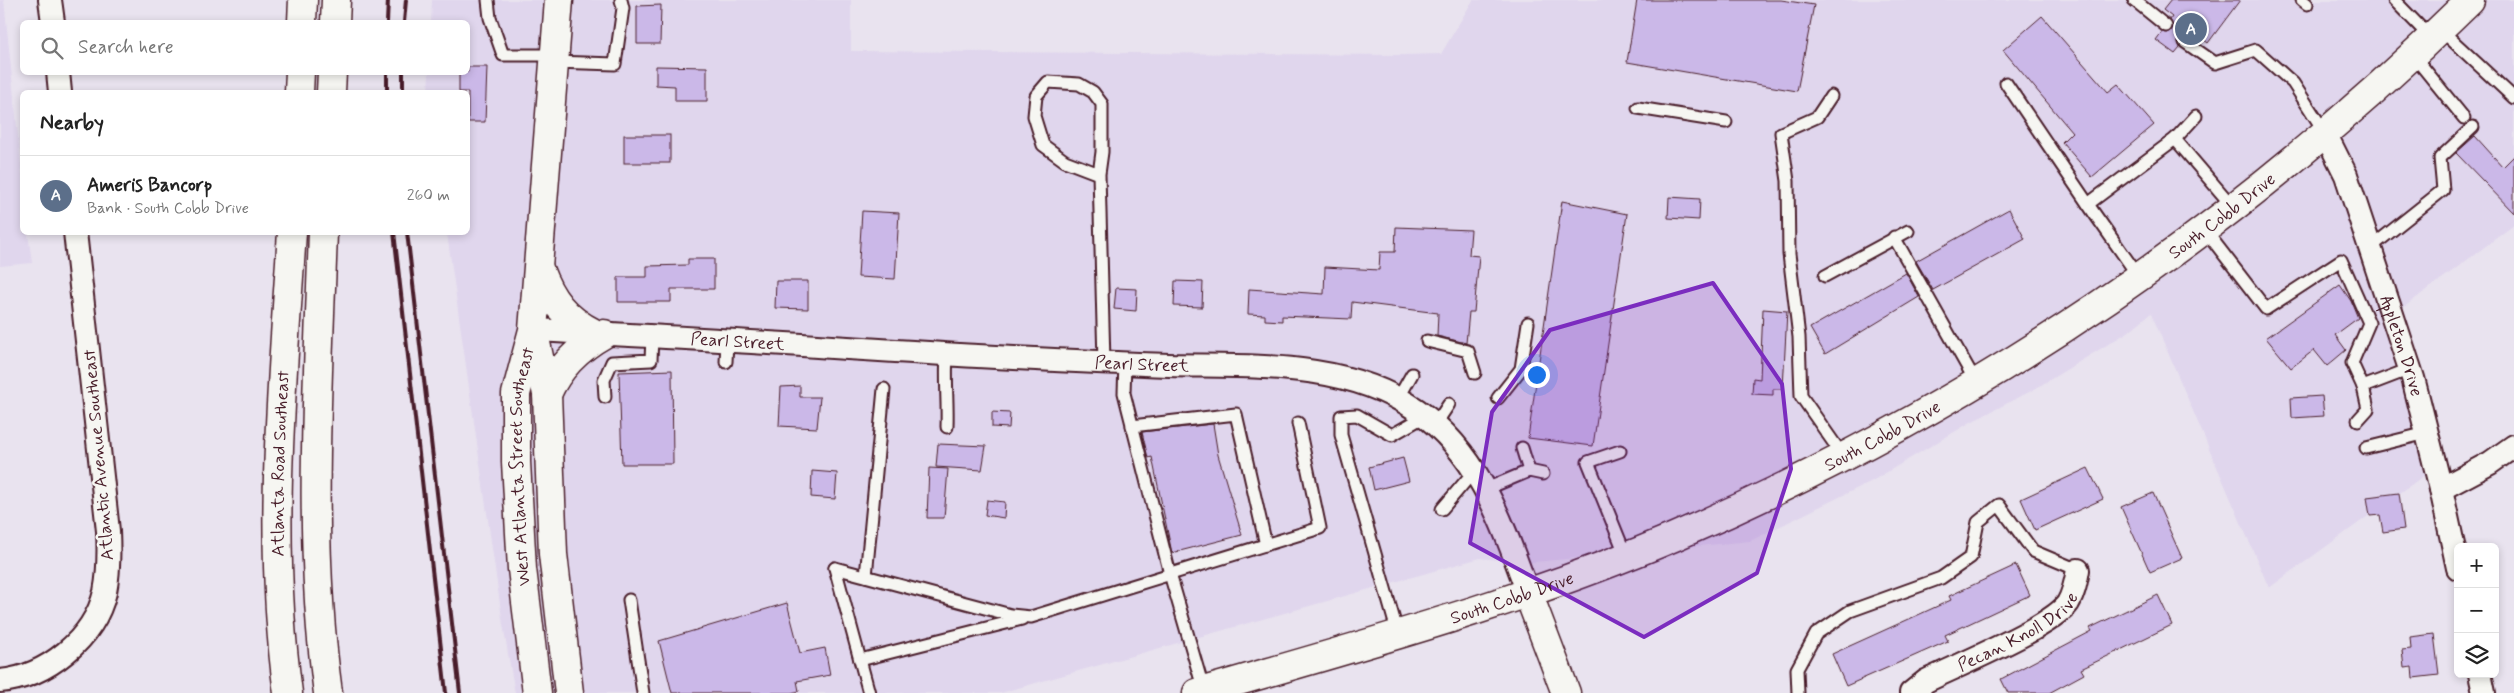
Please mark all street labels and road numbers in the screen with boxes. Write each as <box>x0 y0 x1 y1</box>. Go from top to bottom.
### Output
street label: South Cobb Drive <box>2164 168 2281 265</box>
street label: Appleton Drive <box>2373 293 2428 399</box>
street label: Pearl Street <box>690 327 786 357</box>
street label: West Atlanta Street Southeast <box>505 344 541 587</box>
street label: Atlantic Avenue Southeast <box>78 348 120 562</box>
street label: Pearl Street <box>1094 351 1190 378</box>
street label: Atlanta Road Southeast <box>266 369 296 557</box>
street label: South Cobb Drive <box>1821 395 1945 478</box>
street label: South Cobb Drive <box>1447 567 1577 631</box>
street label: Pecan Knoll Drive <box>1954 589 2085 678</box>

